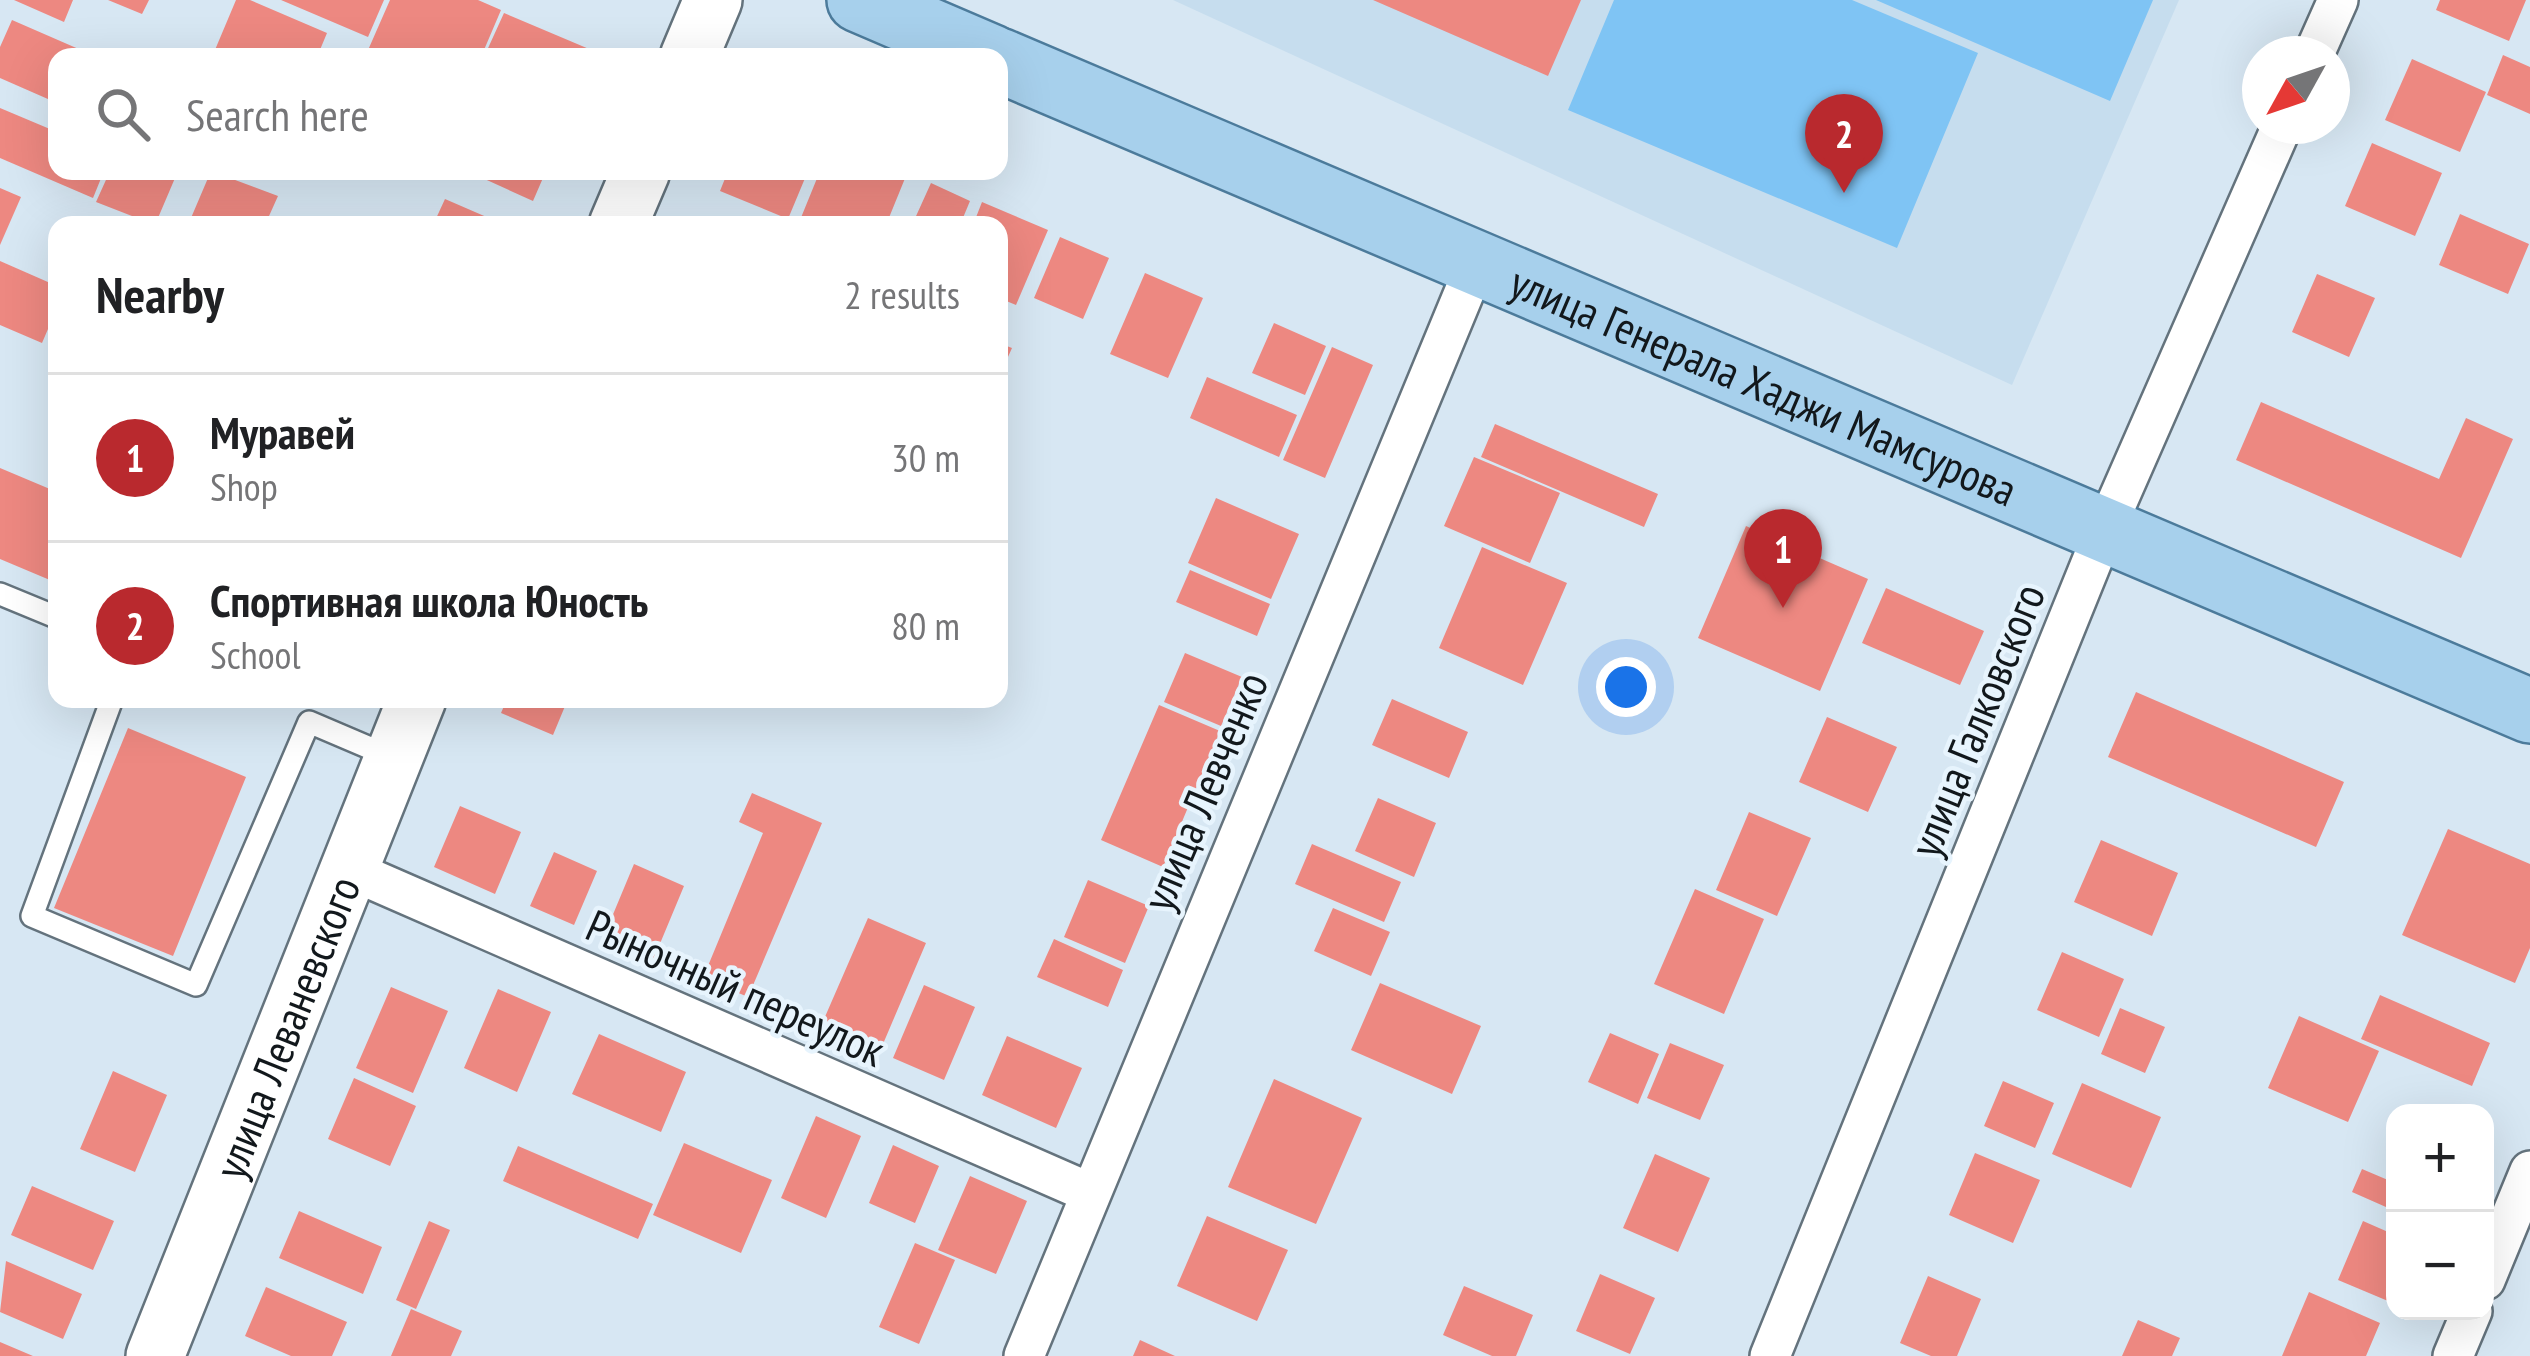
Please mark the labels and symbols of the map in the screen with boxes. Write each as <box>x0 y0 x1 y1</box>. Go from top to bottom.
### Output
north arrow <box>2242 36 2350 144</box>
pin: 2 <box>1805 94 1883 193</box>
street label: улица Генерала Хаджи Мамсурова <box>1502 252 2026 518</box>
pin: 1 <box>1744 509 1822 608</box>
street label: улица Галковского <box>1895 575 2057 865</box>
your location <box>1596 657 1656 717</box>
street label: улица Левченко <box>1128 663 1280 919</box>
street label: улица Леваневского <box>200 868 372 1187</box>
street label: Рыночный переулок <box>578 895 895 1079</box>

